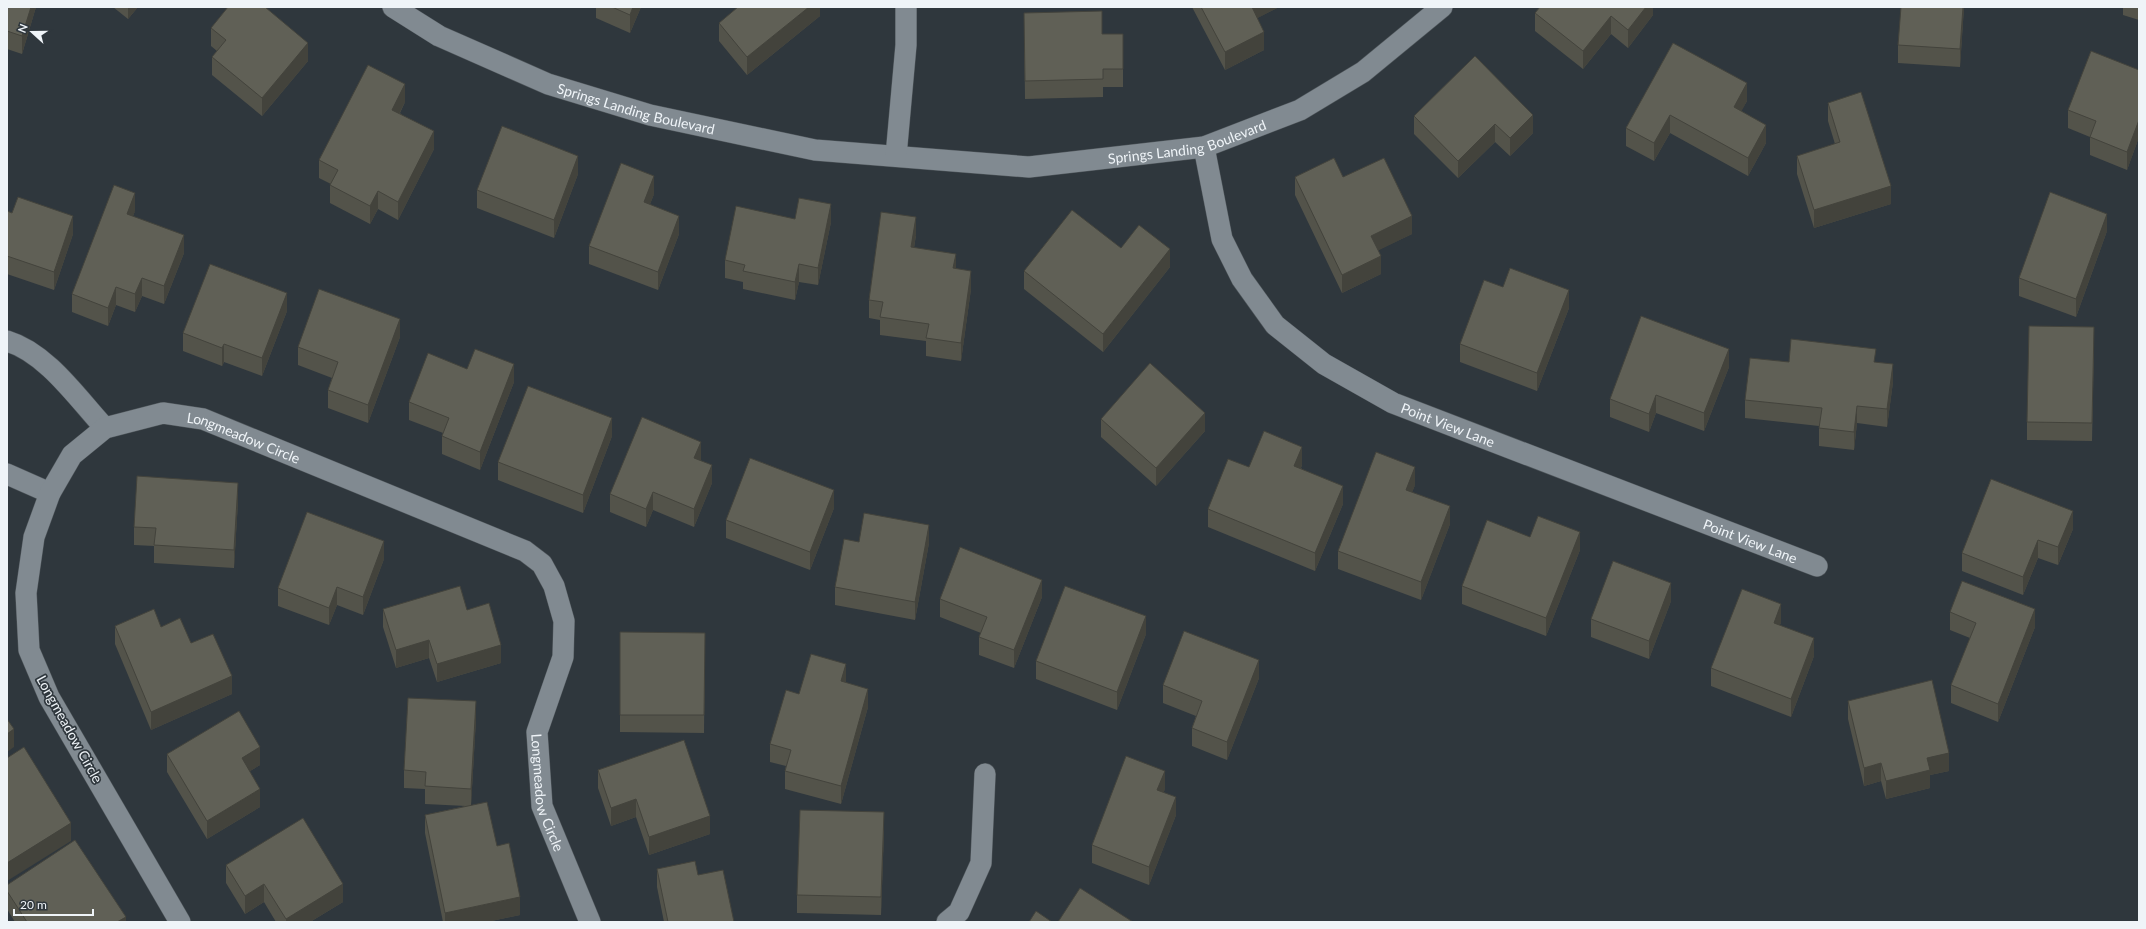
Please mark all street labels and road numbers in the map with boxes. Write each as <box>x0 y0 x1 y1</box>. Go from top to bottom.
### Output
street label: Springs Landing Boulevard <box>555 79 716 137</box>
street label: Springs Landing Boulevard <box>1107 115 1268 166</box>
street label: Point View Lane <box>1399 398 1497 450</box>
street label: Longmeadow Circle <box>186 408 303 466</box>
street label: Point View Lane <box>1701 515 1800 566</box>
street label: Longmeadow Circle <box>33 672 107 786</box>
street label: Longmeadow Circle <box>529 733 568 854</box>

